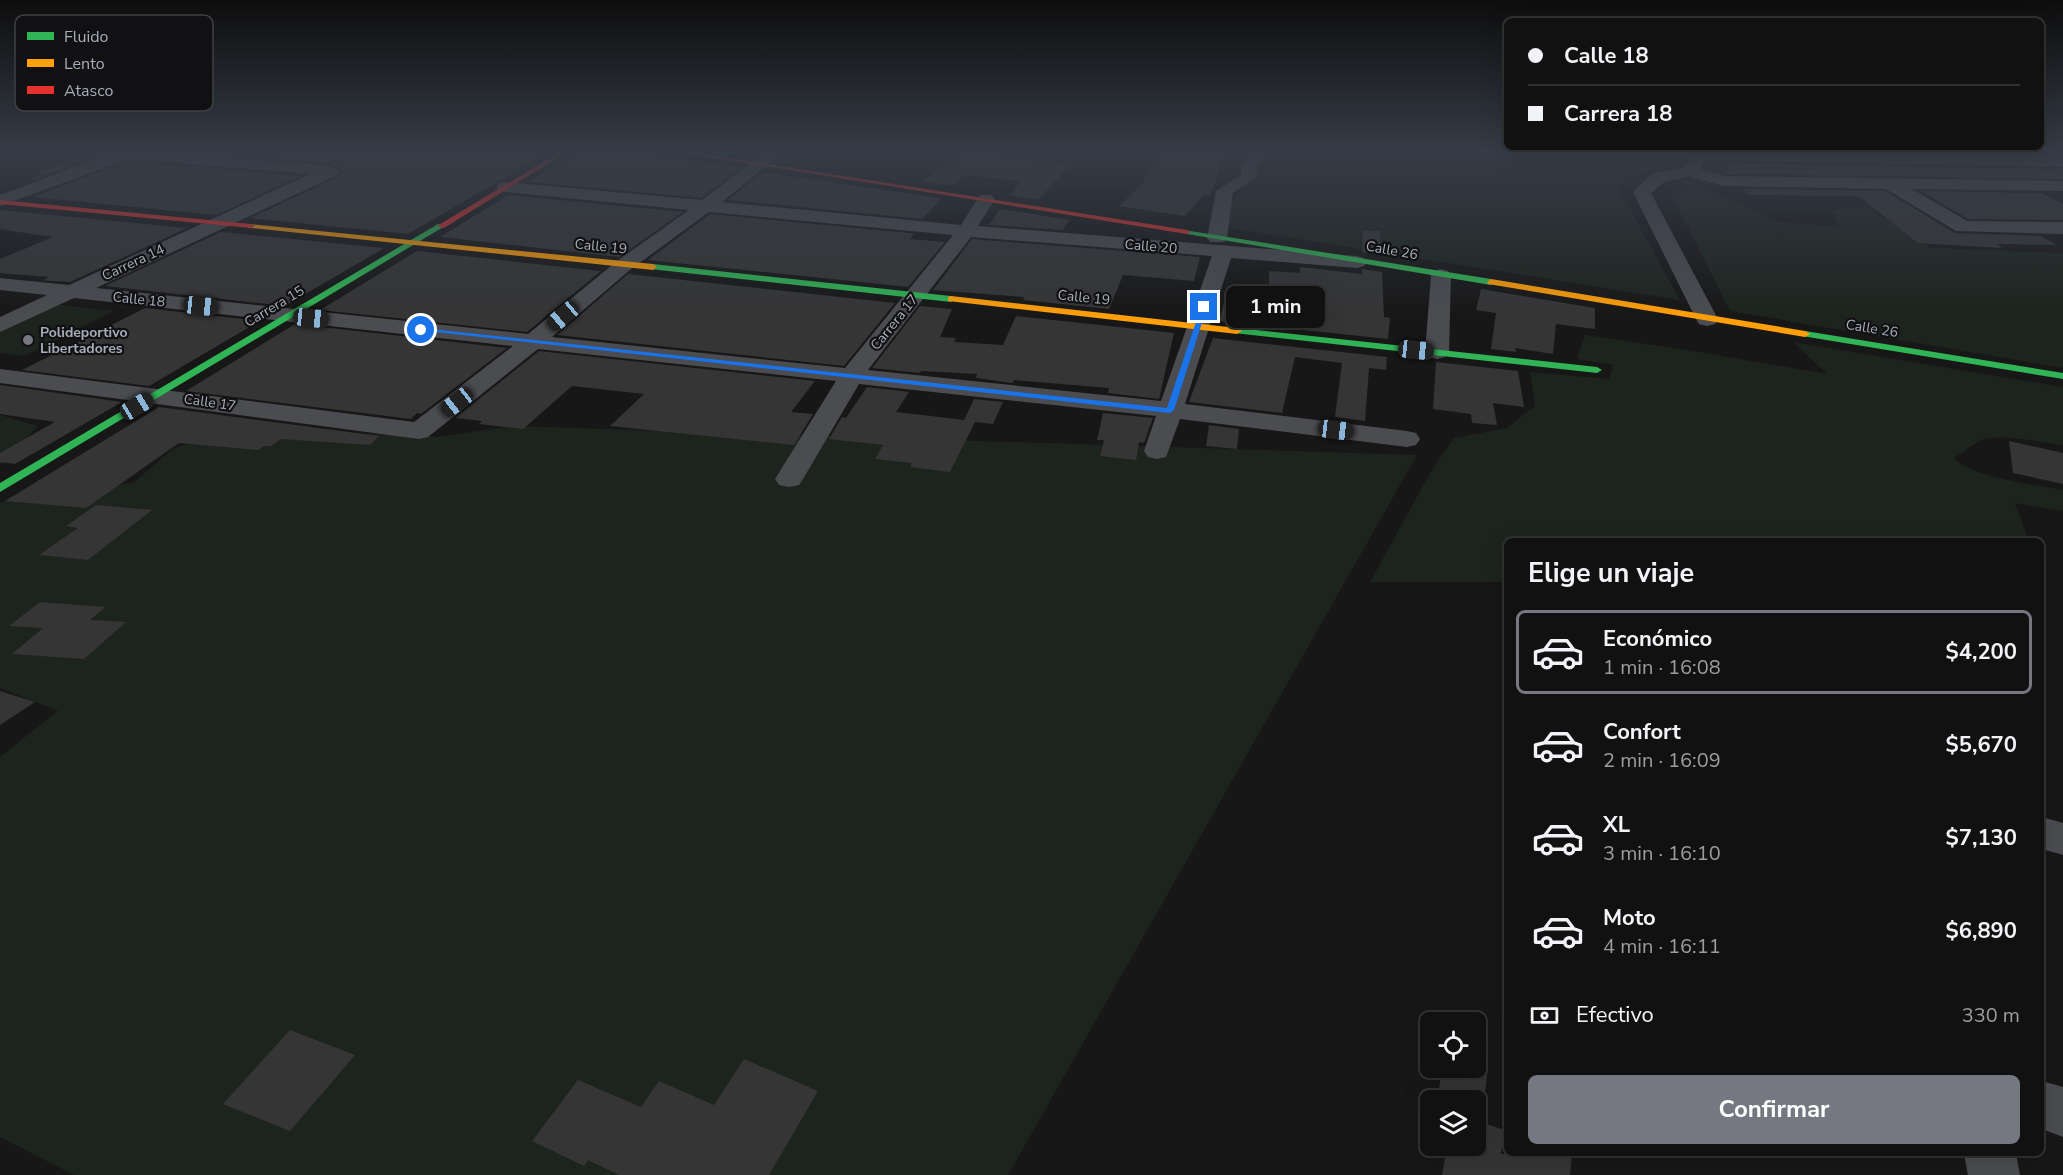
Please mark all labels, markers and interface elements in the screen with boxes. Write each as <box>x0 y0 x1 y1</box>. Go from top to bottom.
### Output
legend <box>15 15 213 111</box>
text: Fluido <box>64 26 109 48</box>
text: Calle 18 <box>1564 41 1649 71</box>
text: Lento <box>64 53 105 75</box>
text: Atasco <box>64 80 113 102</box>
text: Carrera 18 <box>1564 99 1672 129</box>
street label: Calle 19 <box>574 234 628 259</box>
street label: Calle 20 <box>1124 235 1178 258</box>
street label: Calle 26 <box>1364 237 1420 264</box>
street label: Carrera 14 <box>99 240 167 285</box>
street label: Carrera 15 <box>241 281 308 332</box>
street label: Calle 19 <box>1057 285 1111 310</box>
callout: 1 min <box>1225 286 1324 328</box>
street label: Calle 18 <box>112 287 166 312</box>
street label: Carrera 17 <box>866 290 923 354</box>
route end <box>1190 293 1217 320</box>
text: 1 min <box>1250 293 1301 320</box>
car <box>182 295 220 317</box>
car <box>543 298 583 334</box>
car <box>292 307 330 329</box>
street label: Calle 26 <box>1844 315 1899 342</box>
route start <box>407 316 434 343</box>
place label: Polideportivo Libertadores <box>40 323 127 358</box>
marker: Polideportivo Libertadores <box>21 333 35 347</box>
car <box>1397 339 1435 361</box>
car <box>437 384 477 420</box>
car <box>117 389 157 423</box>
street label: Calle 17 <box>183 389 237 416</box>
car <box>1317 419 1355 441</box>
text: Elige un viaje <box>1528 555 1694 592</box>
text: Económico <box>1603 624 1712 654</box>
icon: car <box>1531 625 1585 679</box>
text: $4,200 <box>1946 637 2017 667</box>
text: 1 min · 16:08 <box>1603 654 1721 681</box>
text: Confort <box>1603 717 1681 747</box>
icon: car <box>1531 718 1585 772</box>
text: $5,670 <box>1946 730 2017 760</box>
text: 2 min · 16:09 <box>1603 747 1721 774</box>
text: XL <box>1603 810 1630 840</box>
icon: car <box>1531 811 1585 865</box>
text: $7,130 <box>1946 823 2017 853</box>
text: 3 min · 16:10 <box>1603 840 1721 867</box>
text: Moto <box>1603 903 1656 933</box>
icon: car <box>1531 904 1585 958</box>
text: $6,890 <box>1946 916 2017 946</box>
text: 4 min · 16:11 <box>1603 933 1721 960</box>
icon: cash <box>1528 999 1561 1032</box>
text: Efectivo <box>1576 1000 1654 1030</box>
text: 330 m <box>1962 1002 2020 1029</box>
map controls <box>1420 1012 1486 1156</box>
button: locate <box>1420 1012 1486 1078</box>
button: Confirmar <box>1528 1075 2020 1144</box>
button: layers <box>1420 1090 1486 1156</box>

